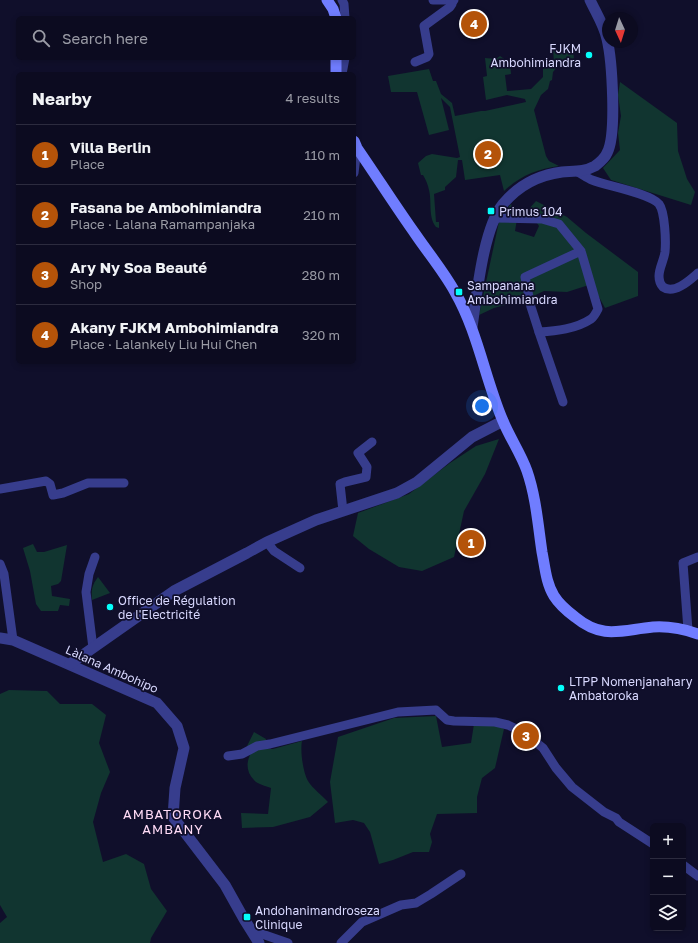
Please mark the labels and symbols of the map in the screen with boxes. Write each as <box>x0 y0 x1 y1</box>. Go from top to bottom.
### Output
pin: 4 <box>461 9 487 39</box>
north arrow <box>602 12 638 48</box>
place label: FJKM Ambohimiandra <box>490 41 581 70</box>
marker: FJKM Ambohimiandra <box>584 50 594 60</box>
pin: 2 <box>475 139 501 169</box>
place label: Primus 104 <box>499 204 563 219</box>
marker: Primus 104 <box>486 206 496 216</box>
place label: Sampanana Ambohimiandra <box>467 278 558 307</box>
marker: Sampanana Ambohimiandra <box>454 287 464 297</box>
your location <box>472 396 492 416</box>
pin: 1 <box>458 528 484 558</box>
place label: Office de Régulation de l'Electricité <box>118 593 236 622</box>
marker: Office de Régulation de l'Electricité <box>105 602 115 612</box>
street label: Làlana Ambohipo <box>63 642 161 696</box>
place label: LTPP Nomenjanahary Ambatoroka <box>569 674 693 703</box>
marker: LTPP Nomenjanahary Ambatoroka <box>556 683 566 693</box>
pin: 3 <box>513 721 539 751</box>
district label: AMBATOROKA AMBANY <box>123 806 223 837</box>
place label: Andohanimandroseza Clinique <box>255 903 380 932</box>
marker: Andohanimandroseza Clinique <box>242 912 252 922</box>

